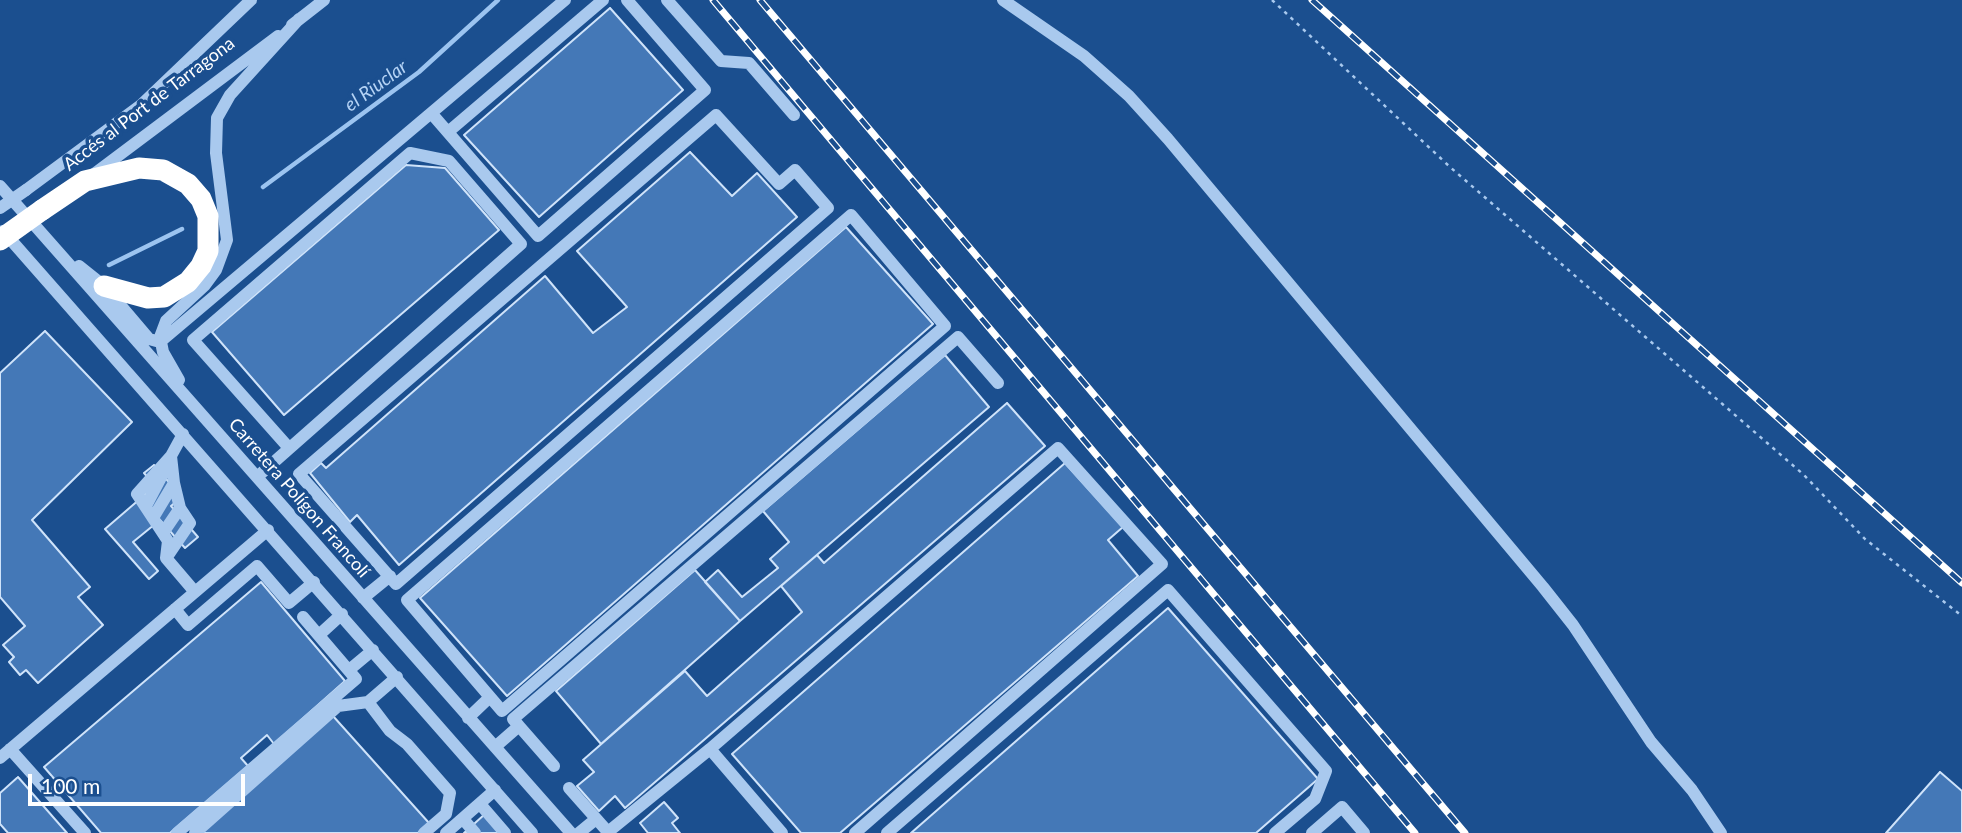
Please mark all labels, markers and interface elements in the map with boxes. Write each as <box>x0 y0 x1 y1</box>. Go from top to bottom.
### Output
street label: Accés al Port de Tarragona <box>59 33 239 175</box>
water label: el Riuclar <box>340 56 412 116</box>
street label: Carretera Polígon Francolí <box>224 414 374 582</box>
scale bar <box>32 760 248 804</box>
text: 100 m <box>41 773 100 798</box>

